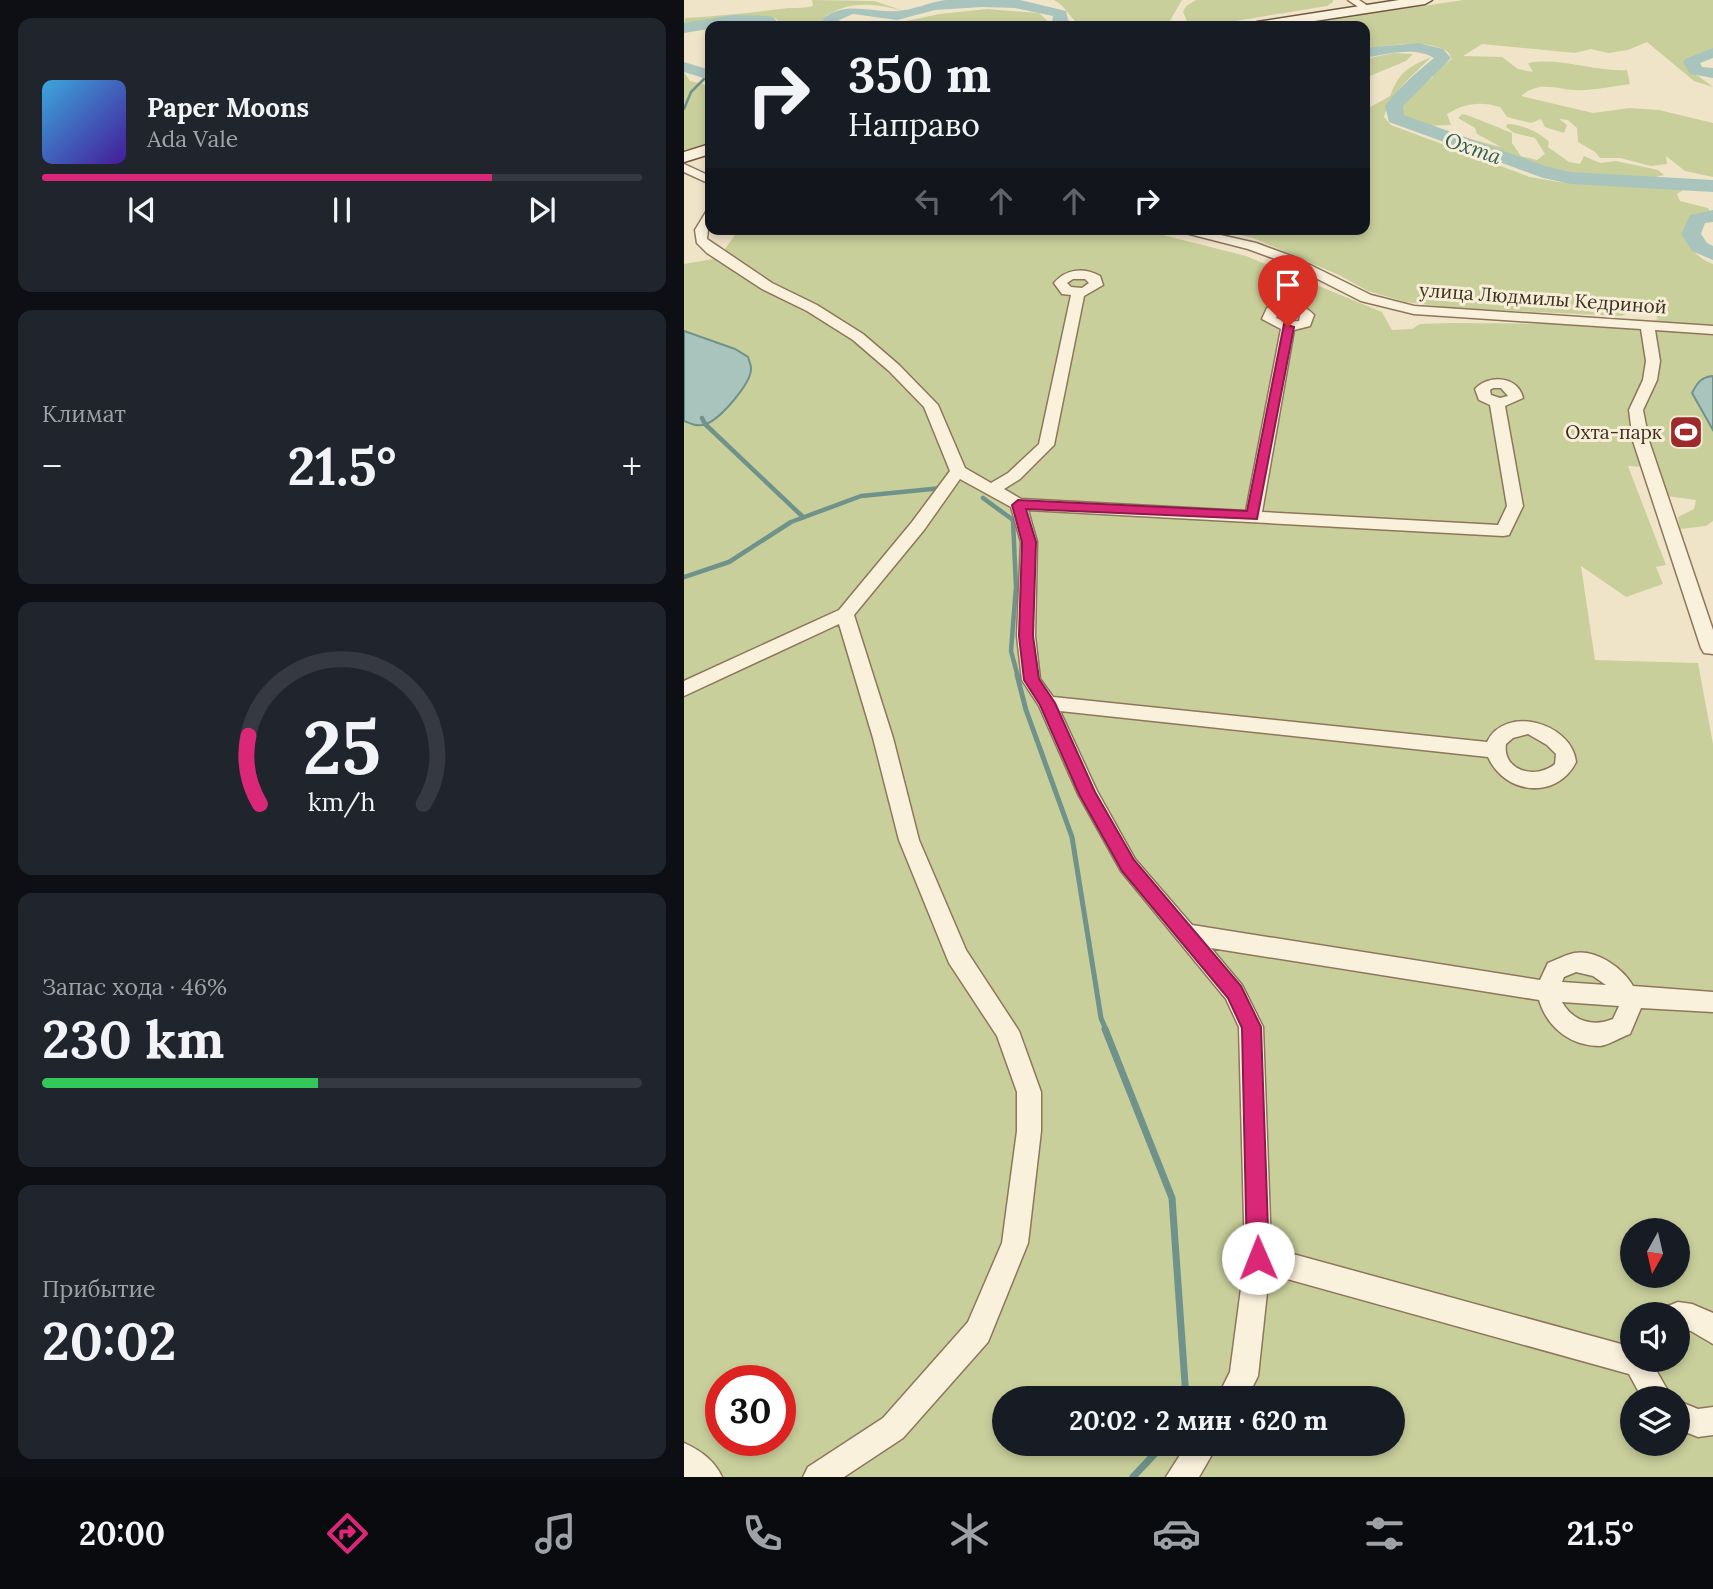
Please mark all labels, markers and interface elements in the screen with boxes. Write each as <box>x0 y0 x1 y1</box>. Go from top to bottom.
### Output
text: 350 m <box>848 43 991 105</box>
icon: right <box>733 49 824 140</box>
text: Paper Moons <box>147 91 309 124</box>
text: Направо <box>848 104 980 145</box>
text: Ada Vale <box>147 124 238 153</box>
water label: Охта <box>1441 126 1505 170</box>
icon: left <box>909 182 947 220</box>
icon: ahead <box>982 182 1020 220</box>
icon: ahead <box>1055 182 1093 220</box>
icon: right <box>1128 182 1166 220</box>
icon: previous <box>123 191 161 229</box>
icon: pause <box>323 191 361 229</box>
icon: next <box>523 191 561 229</box>
pin <box>1258 255 1318 327</box>
icon: arrive <box>1269 266 1307 304</box>
street label: улица Людмилы Кедриной <box>1418 277 1668 319</box>
text: Климат <box>42 399 126 428</box>
sports icon: Охта-парк <box>1667 413 1705 451</box>
place label: Охта-парк <box>1565 420 1663 444</box>
text: 21.5° <box>288 433 396 499</box>
text: − <box>42 442 62 490</box>
text: + <box>622 442 642 490</box>
text: 25 <box>303 702 381 795</box>
text: km/h <box>308 786 376 818</box>
text: Запас хода · 46% <box>42 972 227 1001</box>
text: 230 km <box>42 1006 224 1072</box>
north arrow <box>1620 1218 1690 1288</box>
map controls <box>1620 1218 1690 1456</box>
position arrow <box>1221 1221 1295 1295</box>
text: Прибытие <box>42 1274 156 1303</box>
button: sound <box>1620 1302 1690 1372</box>
text: 20:02 <box>42 1308 177 1374</box>
speed limit sign: 30 <box>705 1365 796 1456</box>
button: layers <box>1620 1386 1690 1456</box>
text: 20:02 · 2 мин · 620 m <box>1069 1404 1328 1437</box>
icon: directions <box>323 1509 372 1558</box>
icon: music <box>531 1509 580 1558</box>
icon: phone <box>738 1509 787 1558</box>
icon: climate <box>945 1509 994 1558</box>
icon: car <box>1152 1509 1201 1558</box>
icon: filters <box>1360 1509 1409 1558</box>
text: 20:00 <box>79 1513 165 1554</box>
text: 21.5° <box>1567 1513 1634 1554</box>

